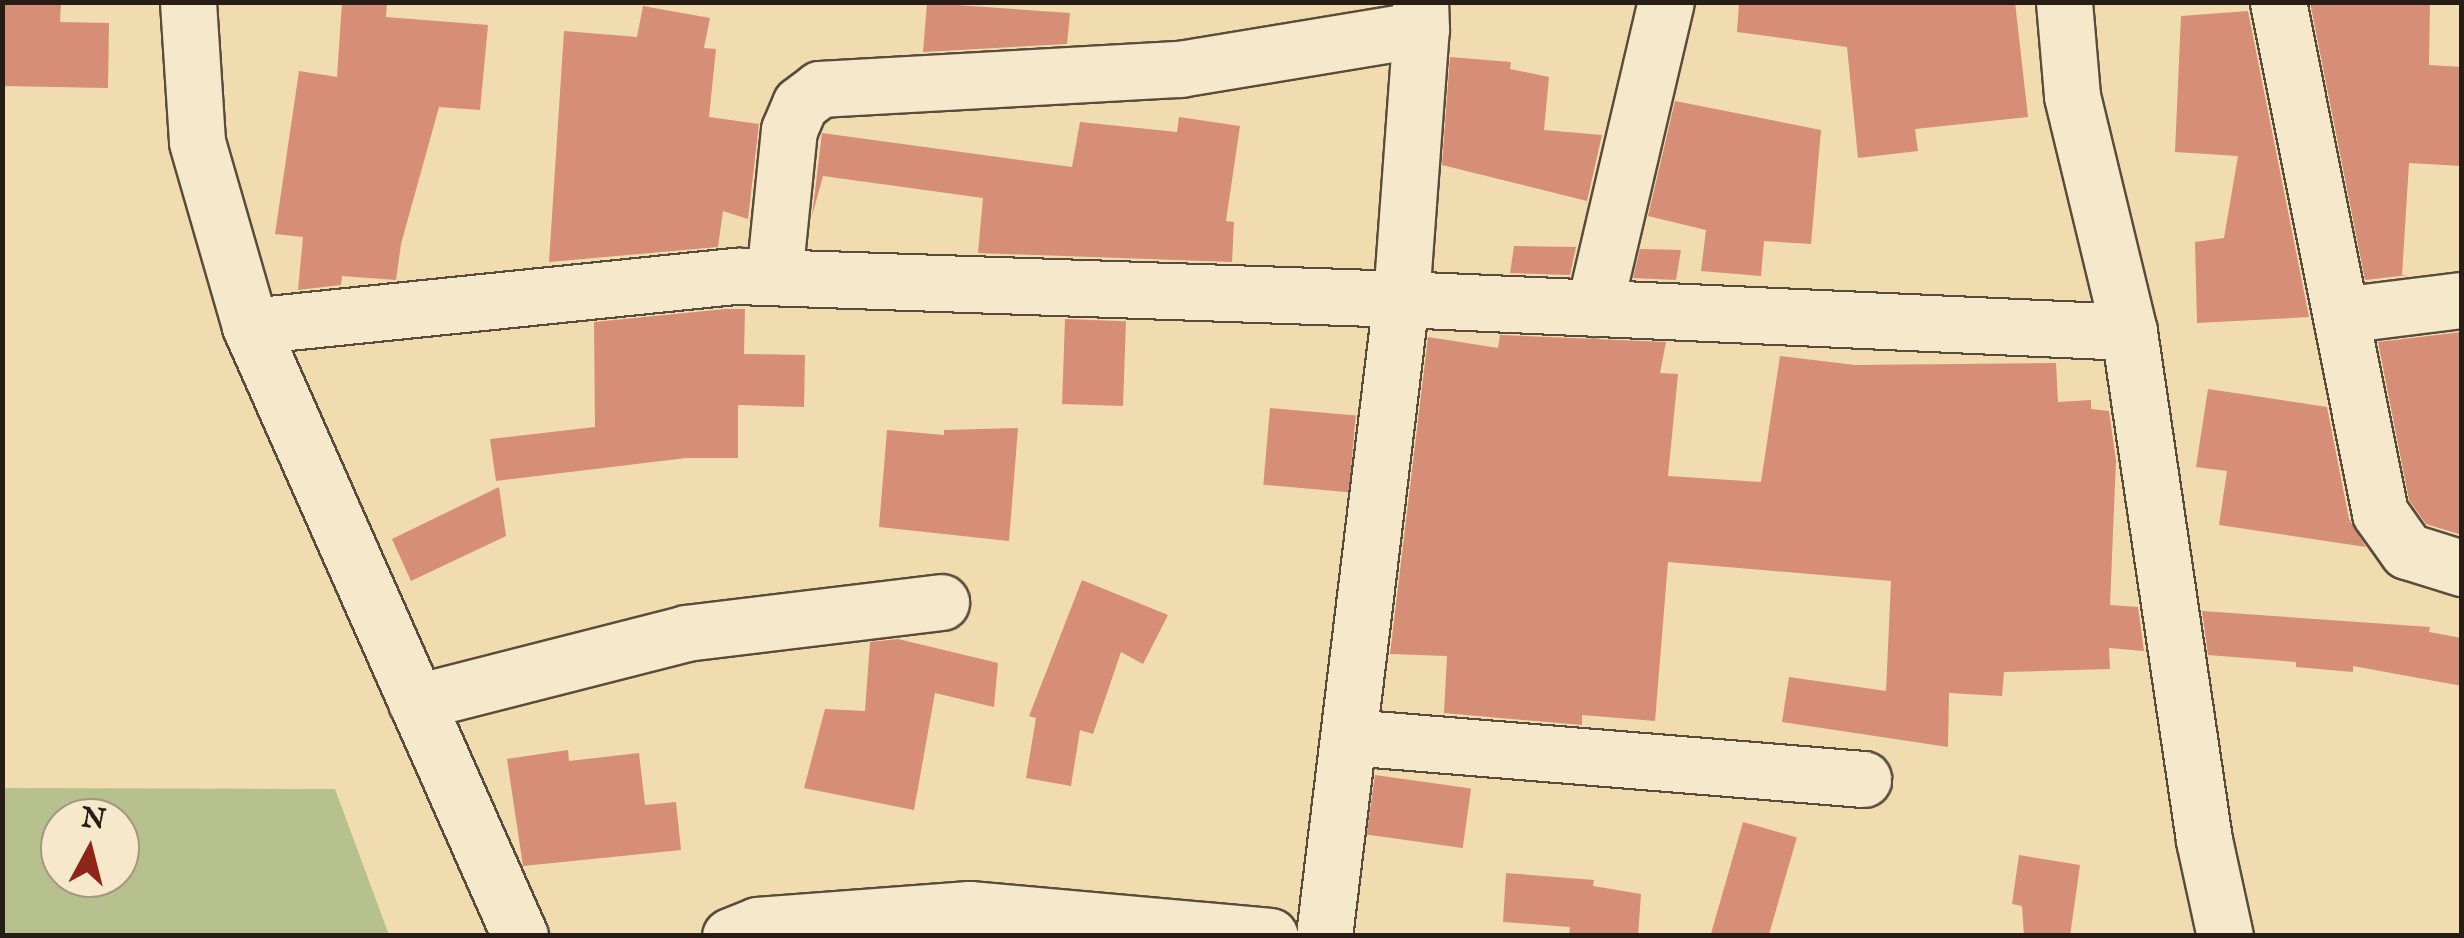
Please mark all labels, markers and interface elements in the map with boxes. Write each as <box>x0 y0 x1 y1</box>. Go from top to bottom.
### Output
north arrow <box>40 798 140 898</box>
text: N <box>79 801 108 839</box>

